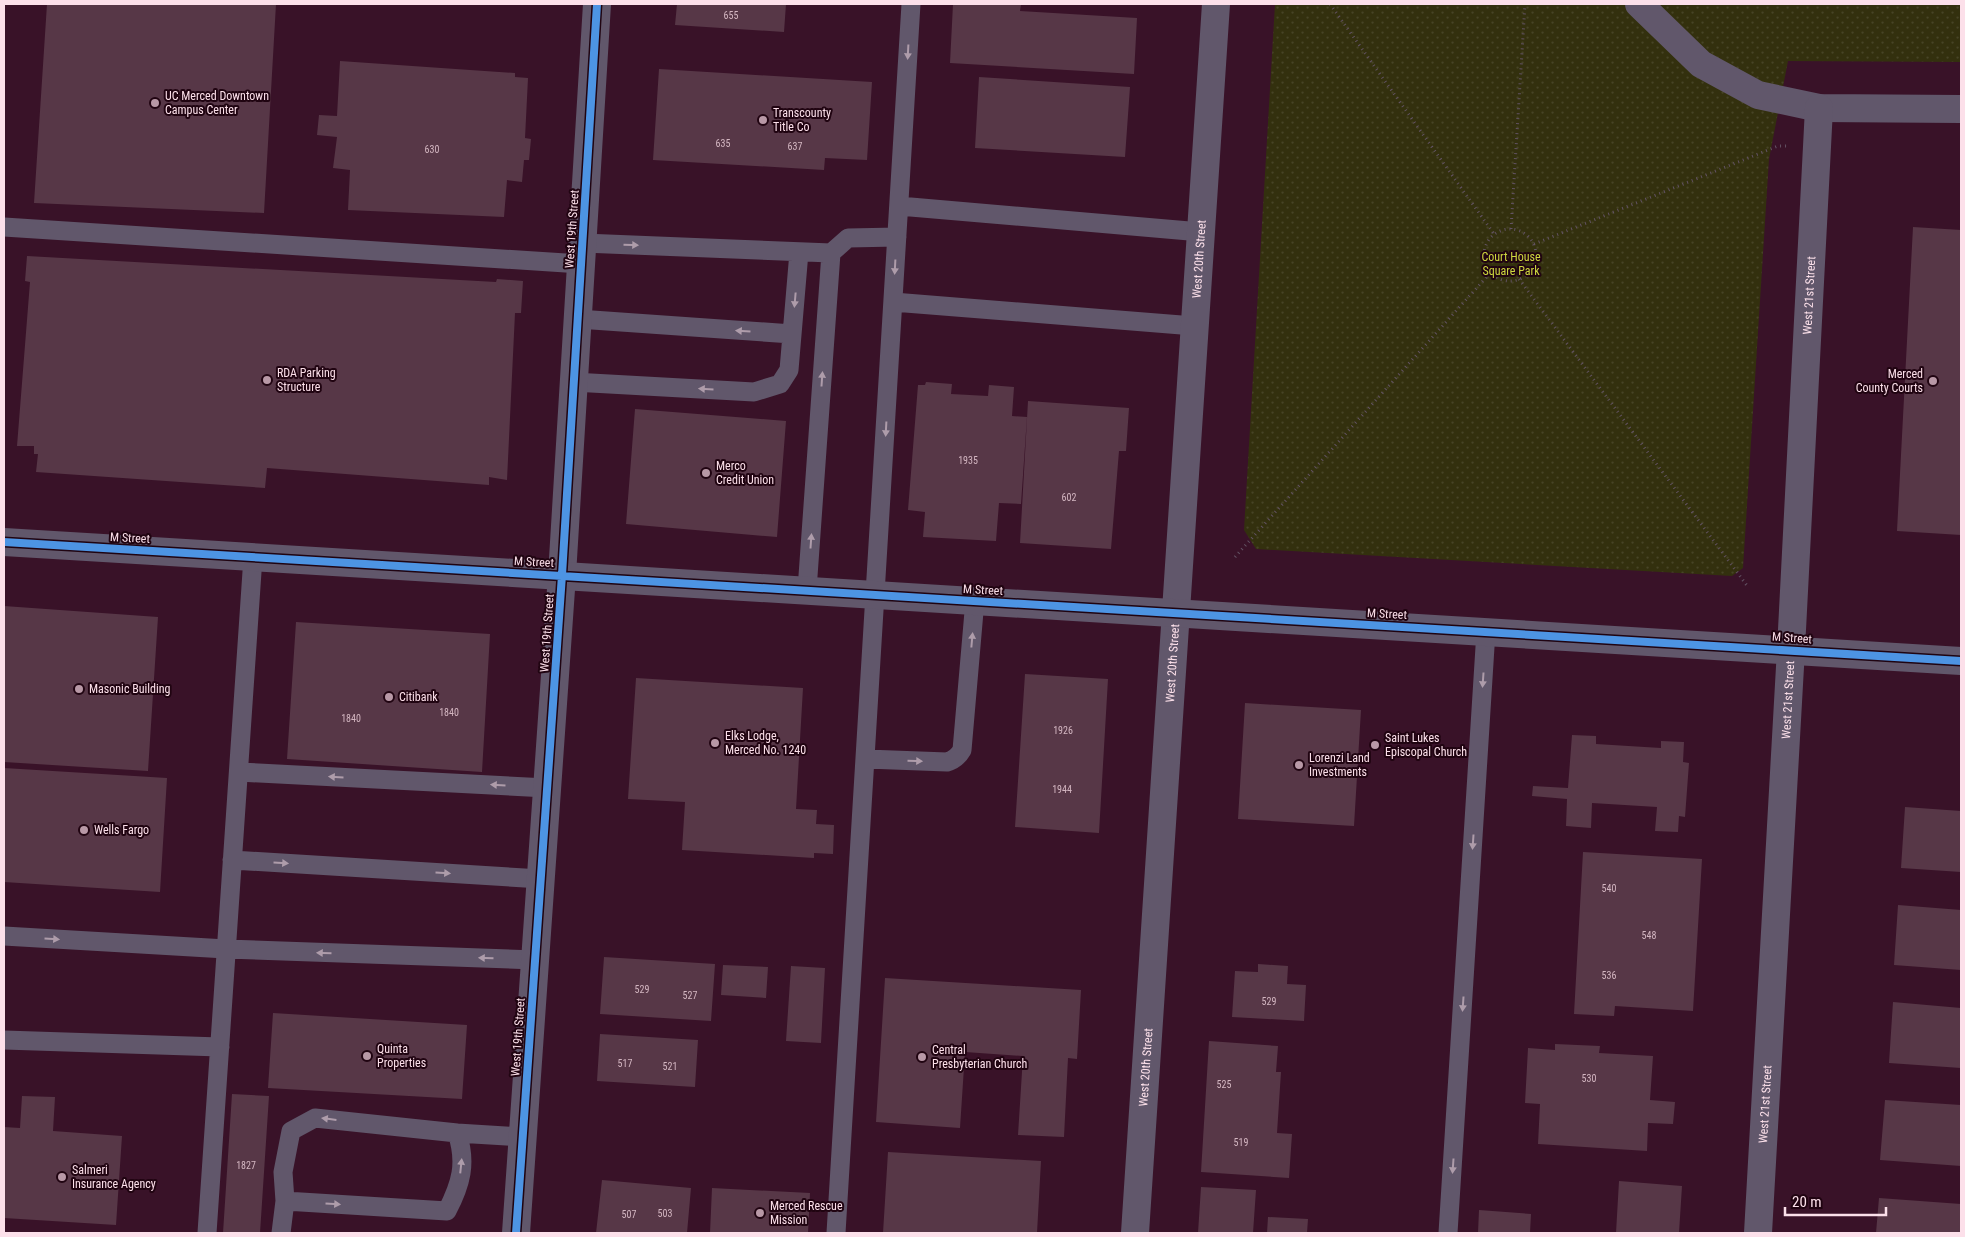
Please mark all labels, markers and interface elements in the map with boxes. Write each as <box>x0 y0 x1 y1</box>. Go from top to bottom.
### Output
house number: 655 <box>724 10 738 21</box>
one-way arrow <box>904 45 912 61</box>
place label: UC Merced Downtown Campus Center <box>165 89 269 117</box>
marker: UC Merced Downtown Campus Center <box>149 97 161 109</box>
place label: Transcounty Title Co <box>773 106 831 134</box>
marker: Transcounty Title Co <box>757 114 769 126</box>
house number: 635 <box>716 138 730 149</box>
house number: 637 <box>788 141 802 152</box>
house number: 630 <box>425 144 439 155</box>
street label: West 19th Street <box>562 189 582 269</box>
street label: West 20th Street <box>1190 219 1209 299</box>
one-way arrow <box>624 241 640 249</box>
park label: Court House Square Park <box>1481 250 1541 278</box>
street label: West 21st Street <box>1800 256 1818 335</box>
one-way arrow <box>891 259 899 275</box>
one-way arrow <box>790 292 798 308</box>
one-way arrow <box>735 326 751 334</box>
place label: RDA Parking Structure <box>277 366 336 394</box>
place label: Merced County Courts <box>1856 367 1923 395</box>
one-way arrow <box>819 371 827 387</box>
marker: RDA Parking Structure <box>261 374 273 386</box>
marker: Merced County Courts <box>1927 375 1939 387</box>
one-way arrow <box>697 385 713 393</box>
one-way arrow <box>881 422 889 438</box>
house number: 1935 <box>958 455 978 466</box>
place label: Merco Credit Union <box>716 459 774 487</box>
marker: Merco Credit Union <box>700 467 712 479</box>
house number: 602 <box>1062 492 1076 503</box>
street label: M Street <box>110 530 151 546</box>
one-way arrow <box>807 533 815 549</box>
street label: M Street <box>514 554 555 570</box>
street label: M Street <box>963 582 1004 598</box>
street label: West 19th Street <box>537 593 557 673</box>
street label: M Street <box>1367 606 1408 622</box>
street label: West 20th Street <box>1163 623 1182 703</box>
street label: M Street <box>1772 630 1813 646</box>
one-way arrow <box>968 632 976 648</box>
street label: West 21st Street <box>1779 660 1797 739</box>
one-way arrow <box>1479 672 1487 688</box>
place label: Masonic Building <box>89 682 171 696</box>
marker: Masonic Building <box>73 683 85 695</box>
place label: Citibank <box>399 690 438 704</box>
marker: Citibank <box>383 691 395 703</box>
house number: 1840 <box>439 707 459 718</box>
house number: 1840 <box>341 713 361 724</box>
house number: 1926 <box>1053 725 1073 736</box>
place label: Elks Lodge, Merced No. 1240 <box>725 729 806 757</box>
place label: Saint Lukes Episcopal Church <box>1385 731 1467 759</box>
marker: Elks Lodge, Merced No. 1240 <box>709 737 721 749</box>
marker: Saint Lukes Episcopal Church <box>1369 739 1381 751</box>
place label: Lorenzi Land Investments <box>1309 751 1370 779</box>
one-way arrow <box>907 757 923 765</box>
marker: Lorenzi Land Investments <box>1293 759 1305 771</box>
one-way arrow <box>328 773 344 781</box>
one-way arrow <box>490 781 506 789</box>
house number: 1944 <box>1052 784 1072 795</box>
place label: Wells Fargo <box>94 823 149 837</box>
marker: Wells Fargo <box>78 824 90 836</box>
one-way arrow <box>1469 834 1477 850</box>
one-way arrow <box>273 859 289 867</box>
one-way arrow <box>436 869 452 877</box>
house number: 540 <box>1602 883 1616 894</box>
house number: 548 <box>1642 930 1656 941</box>
one-way arrow <box>45 935 61 943</box>
one-way arrow <box>315 948 331 956</box>
one-way arrow <box>478 954 494 962</box>
house number: 536 <box>1602 970 1616 981</box>
house number: 529 <box>635 984 649 995</box>
house number: 527 <box>683 990 697 1001</box>
house number: 529 <box>1262 996 1276 1007</box>
one-way arrow <box>1458 996 1466 1012</box>
street label: West 19th Street <box>508 997 528 1077</box>
street label: West 20th Street <box>1136 1027 1156 1107</box>
place label: Quinta Properties <box>377 1042 426 1070</box>
place label: Central Presbyterian Church <box>932 1043 1028 1071</box>
marker: Quinta Properties <box>361 1050 373 1062</box>
marker: Central Presbyterian Church <box>916 1051 928 1063</box>
house number: 517 <box>618 1058 632 1069</box>
house number: 521 <box>663 1061 677 1072</box>
street label: West 21st Street <box>1756 1064 1774 1144</box>
house number: 530 <box>1582 1073 1596 1084</box>
house number: 525 <box>1217 1079 1231 1090</box>
one-way arrow <box>321 1115 337 1123</box>
house number: 519 <box>1234 1137 1248 1148</box>
one-way arrow <box>457 1158 465 1174</box>
one-way arrow <box>1448 1159 1456 1175</box>
house number: 1827 <box>236 1160 256 1171</box>
place label: Salmeri Insurance Agency <box>72 1163 156 1191</box>
marker: Salmeri Insurance Agency <box>56 1171 68 1183</box>
scale bar <box>1785 1184 1886 1216</box>
text: 20 m <box>1792 1193 1822 1211</box>
place label: Merced Rescue Mission <box>770 1199 843 1227</box>
one-way arrow <box>326 1200 342 1208</box>
marker: Merced Rescue Mission <box>754 1207 766 1219</box>
house number: 503 <box>658 1208 672 1219</box>
house number: 507 <box>622 1209 636 1220</box>

